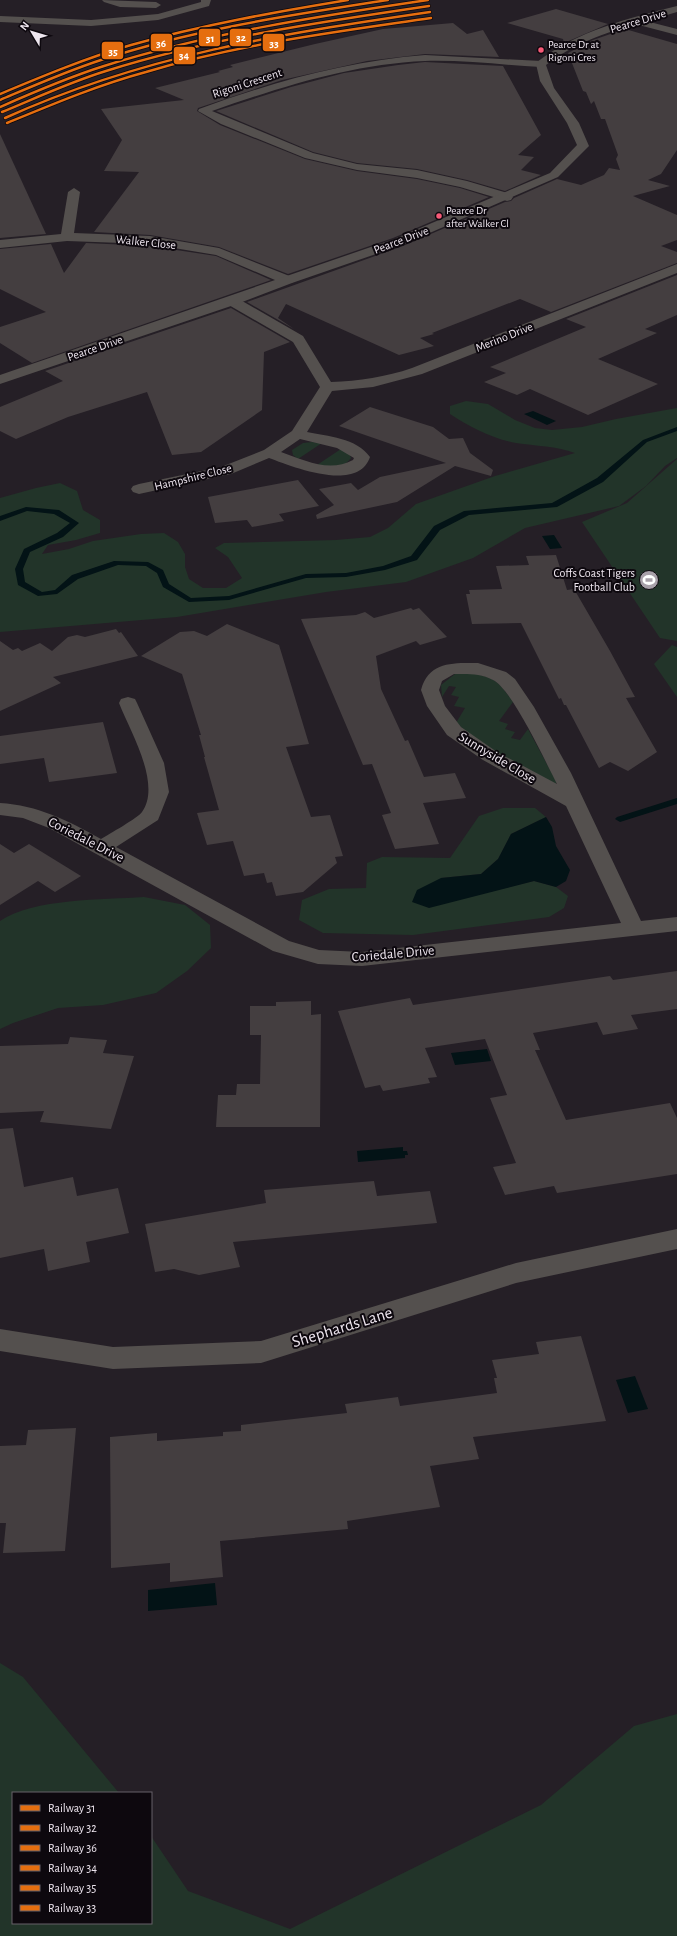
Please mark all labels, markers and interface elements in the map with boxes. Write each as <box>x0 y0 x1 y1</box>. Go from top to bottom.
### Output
street label: Pearce Drive <box>609 7 667 35</box>
north arrow <box>12 12 52 52</box>
text: N <box>18 20 31 33</box>
line badge: 31 <box>198 28 221 47</box>
line badge: 32 <box>229 28 252 47</box>
text: 32 <box>236 32 246 43</box>
line badge: 36 <box>150 33 173 52</box>
text: 31 <box>206 33 214 44</box>
line badge: 33 <box>262 33 285 52</box>
text: 36 <box>156 38 166 49</box>
text: 33 <box>269 38 279 49</box>
place label: Pearce Dr at Rigoni Cres <box>548 39 600 63</box>
line badge: 35 <box>101 41 124 60</box>
marker: Pearce Dr at Rigoni Cres <box>536 45 546 55</box>
text: 35 <box>108 46 118 57</box>
line badge: 34 <box>173 46 196 65</box>
text: 34 <box>179 50 190 61</box>
street label: Rigoni Crescent <box>211 66 283 100</box>
place label: Pearce Dr after Walker Cl <box>446 205 509 229</box>
marker: Pearce Dr after Walker Cl <box>434 211 444 221</box>
street label: Pearce Drive <box>372 224 430 256</box>
street label: Walker Close <box>115 233 177 251</box>
street label: Merino Drive <box>474 320 534 354</box>
street label: Pearce Drive <box>66 333 124 363</box>
street label: Hampshire Close <box>153 462 233 492</box>
place label: Coffs Coast Tigers Football Club <box>554 567 635 593</box>
sports icon: Coffs Coast Tigers Football Club <box>638 569 660 591</box>
street label: Sunnyside Close <box>456 729 538 787</box>
street label: Coriedale Drive <box>46 815 126 865</box>
street label: Coriedale Drive <box>351 943 435 965</box>
street label: Shephards Lane <box>290 1304 395 1350</box>
legend <box>12 1792 152 1924</box>
text: Railway 31 <box>48 1802 95 1815</box>
text: Railway 32 <box>48 1822 97 1835</box>
text: Railway 36 <box>48 1842 97 1855</box>
text: Railway 34 <box>48 1862 97 1875</box>
text: Railway 35 <box>48 1882 96 1895</box>
text: Railway 33 <box>48 1902 96 1915</box>

